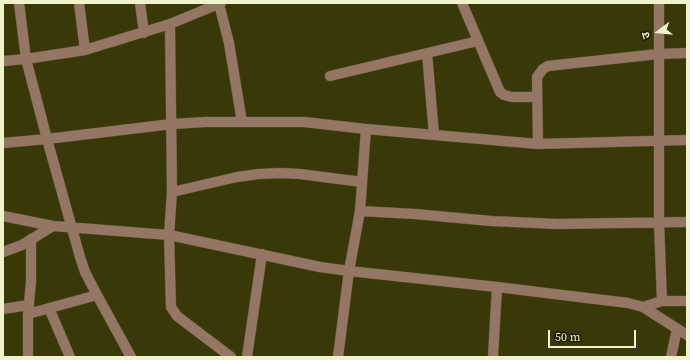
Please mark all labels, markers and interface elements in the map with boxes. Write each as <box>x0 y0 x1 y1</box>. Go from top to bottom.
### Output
north arrow <box>638 12 678 52</box>
text: उ <box>638 30 654 41</box>
scale bar <box>550 322 638 348</box>
text: 50 m <box>555 329 581 345</box>

